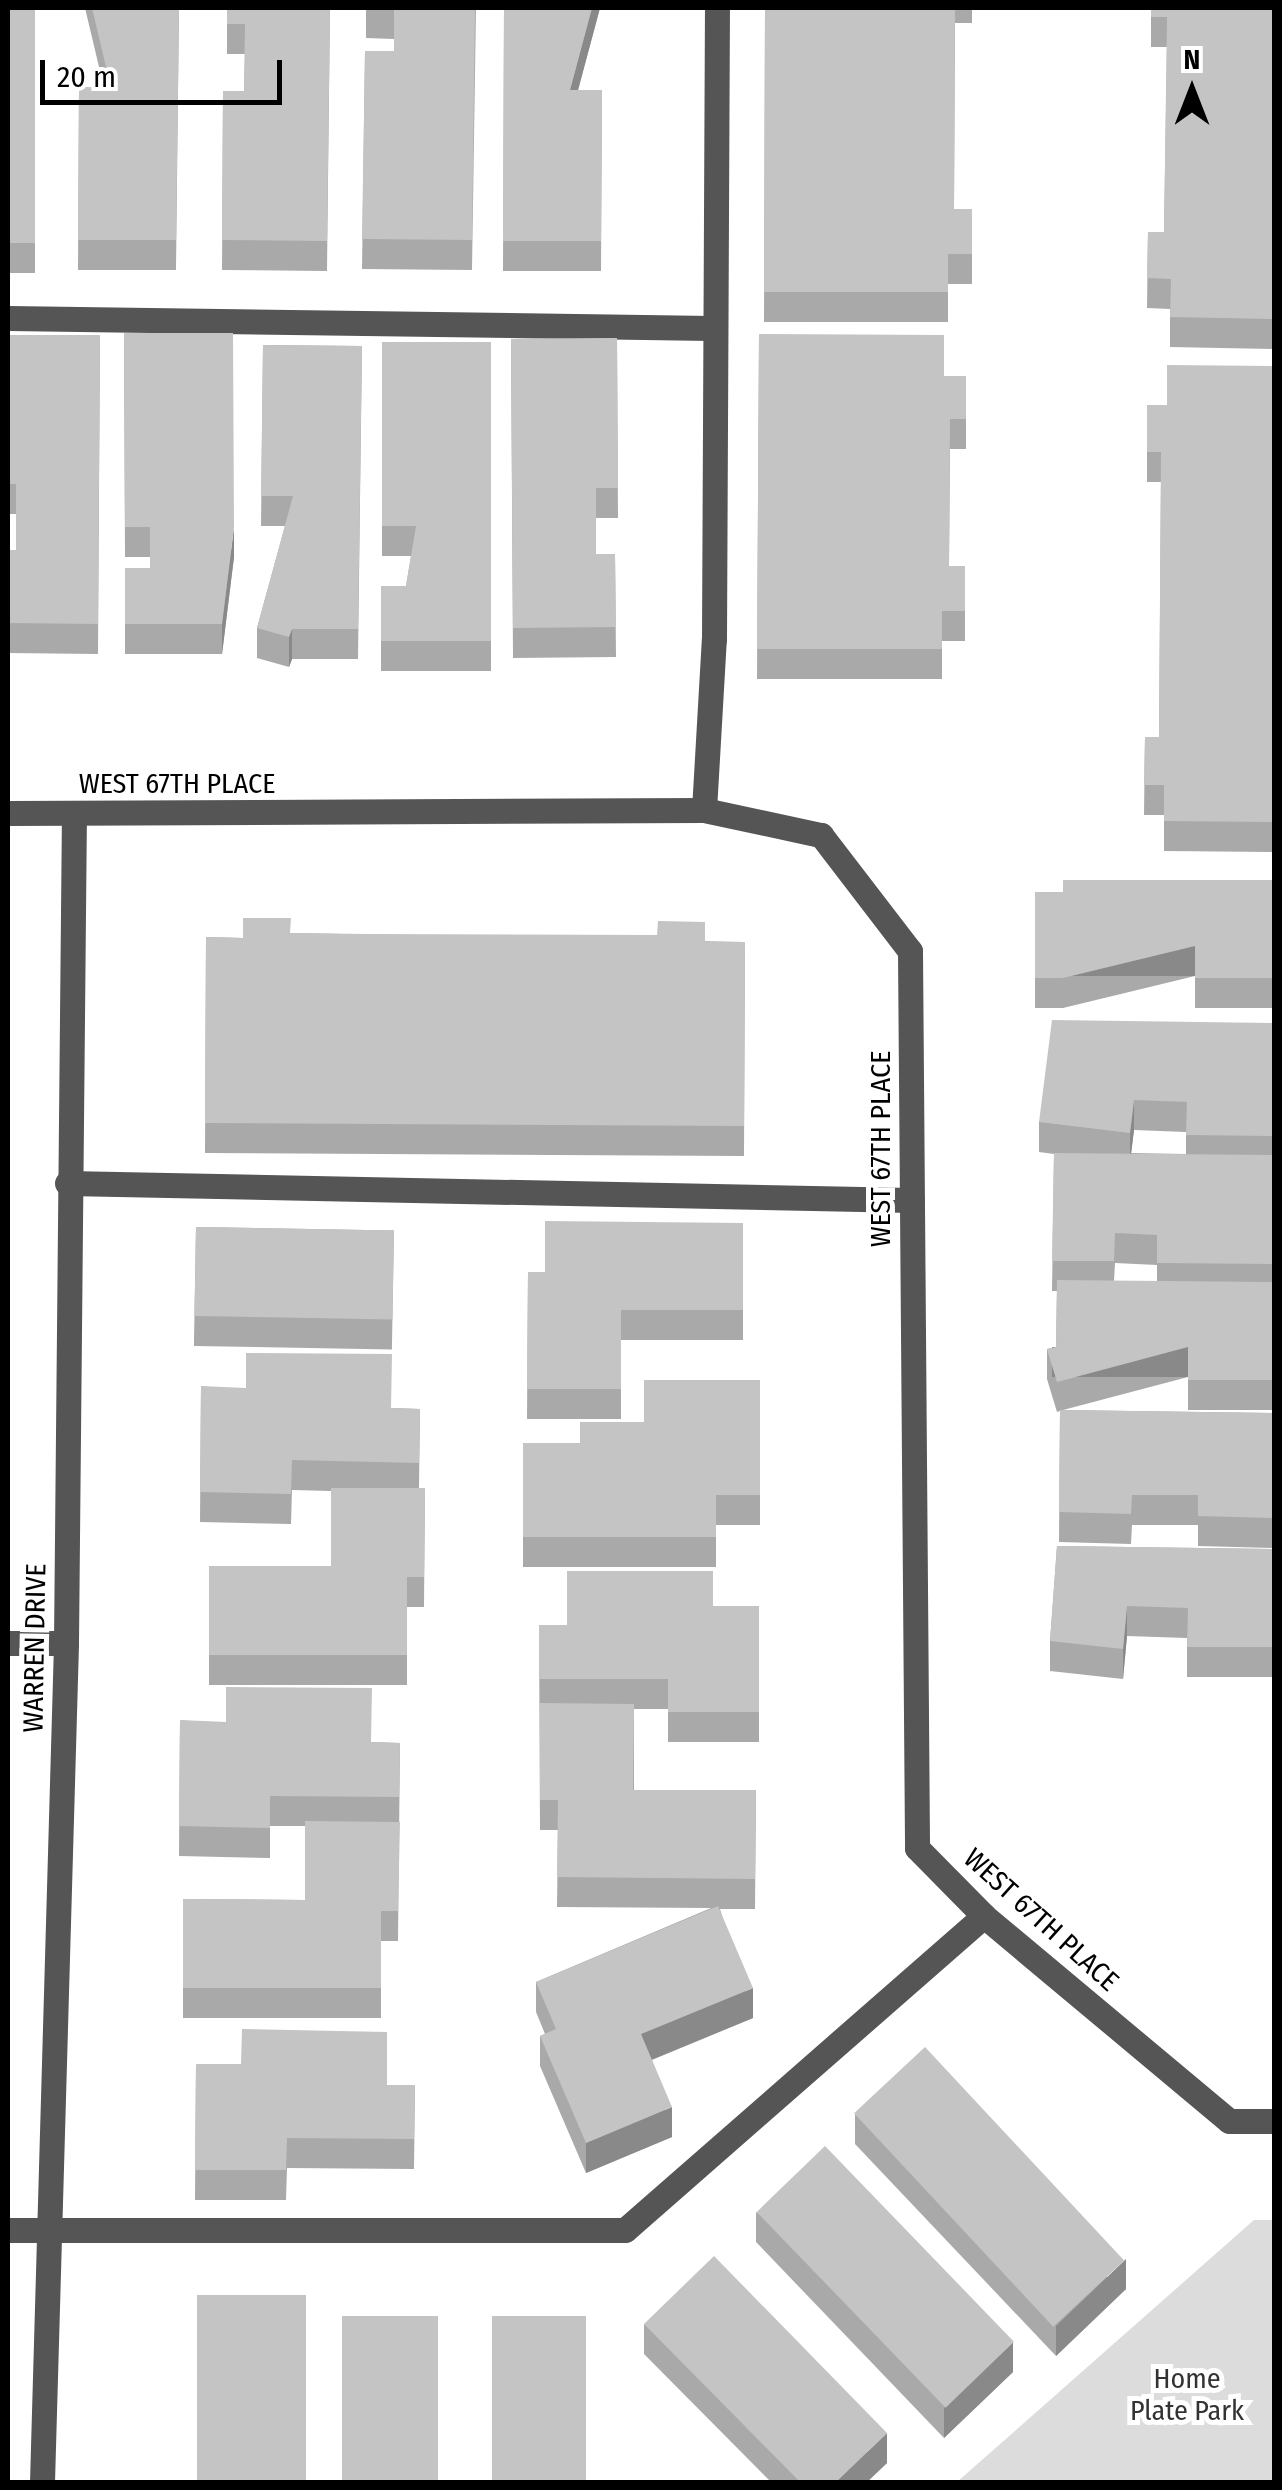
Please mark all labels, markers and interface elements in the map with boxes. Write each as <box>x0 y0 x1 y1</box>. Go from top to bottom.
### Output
scale bar <box>45 40 288 102</box>
north arrow <box>1142 40 1242 140</box>
text: N <box>1184 43 1200 76</box>
text: 20 m <box>57 59 116 95</box>
street label: WEST 67TH PLACE <box>79 767 275 801</box>
street label: WEST 67TH PLACE <box>864 1051 898 1247</box>
street label: WARREN DRIVE <box>17 1563 53 1733</box>
street label: WEST 67TH PLACE <box>957 1842 1125 1998</box>
park label: Home Plate Park <box>1130 2362 1244 2428</box>

